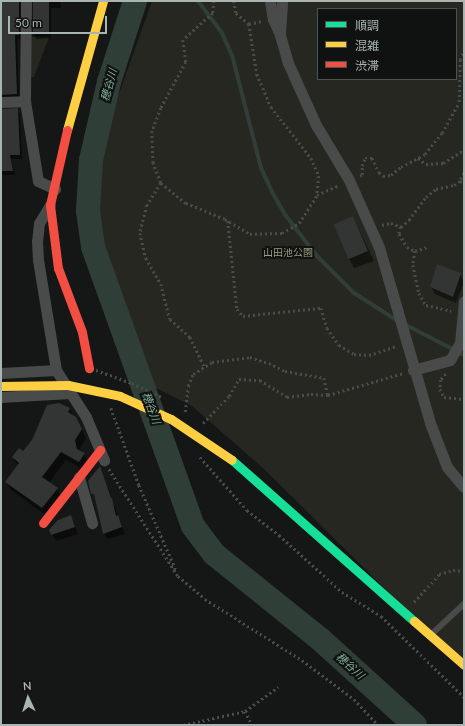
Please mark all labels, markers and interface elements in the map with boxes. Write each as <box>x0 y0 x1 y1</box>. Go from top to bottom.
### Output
scale bar <box>10 8 109 34</box>
legend <box>317 8 457 80</box>
text: 50 m <box>15 15 42 30</box>
text: 順調 <box>355 18 379 33</box>
text: 混雑 <box>355 38 379 53</box>
text: 渋滞 <box>355 58 379 73</box>
water label: 穂谷川 <box>98 67 120 103</box>
park label: 山田池公園 <box>263 247 313 259</box>
water label: 穂谷川 <box>139 390 163 426</box>
water label: 穂谷川 <box>333 650 367 682</box>
north arrow <box>8 678 48 718</box>
text: N <box>22 679 32 692</box>

